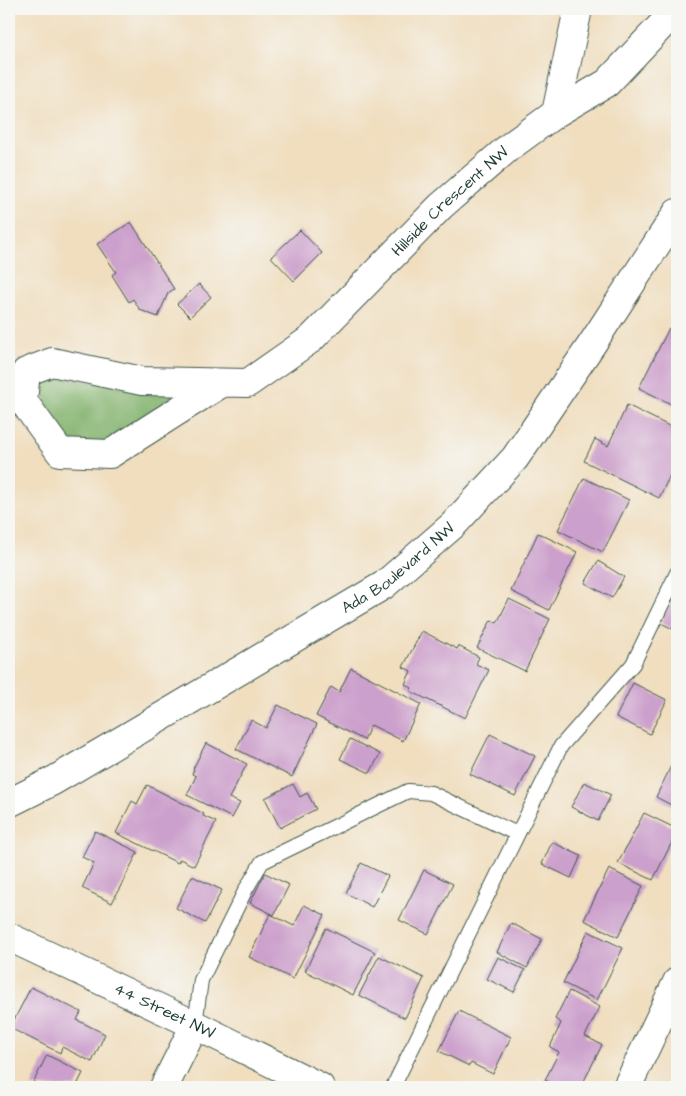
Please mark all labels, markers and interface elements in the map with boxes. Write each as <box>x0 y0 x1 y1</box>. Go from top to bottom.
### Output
street label: Hillside Crescent NW <box>387 141 513 261</box>
street label: Ada Boulevard NW <box>337 518 459 619</box>
street label: 44 Street NW <box>110 977 218 1044</box>

